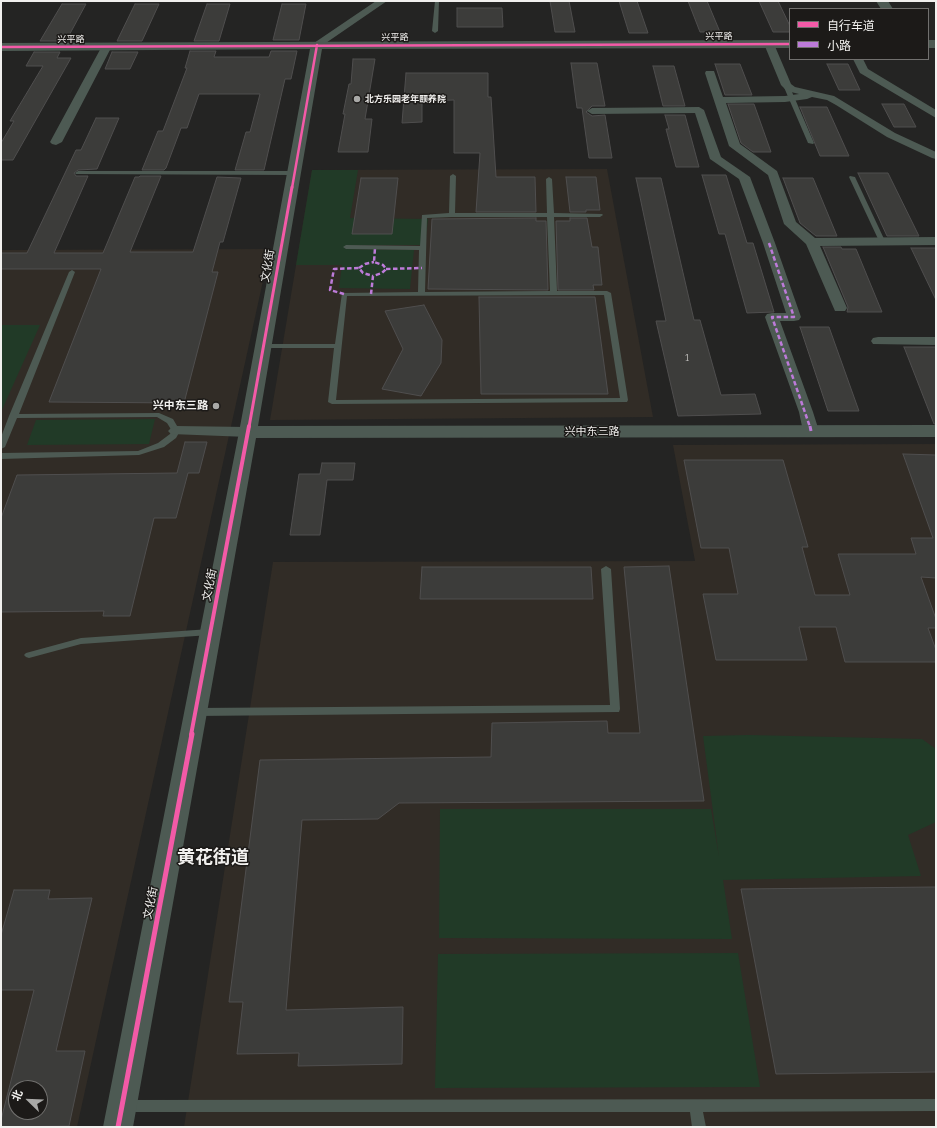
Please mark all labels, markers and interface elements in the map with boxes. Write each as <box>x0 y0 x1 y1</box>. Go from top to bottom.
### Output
legend <box>789 8 929 60</box>
text: 自行车道 <box>827 19 875 33</box>
street label: 兴平路 <box>706 31 732 41</box>
street label: 兴平路 <box>382 32 408 42</box>
street label: 兴平路 <box>58 34 84 44</box>
text: 小路 <box>827 39 851 53</box>
marker: 北方乐园老年颐养院 <box>352 94 362 104</box>
place label: 北方乐园老年颐养院 <box>365 94 446 104</box>
street label: 文化街 <box>259 249 277 283</box>
house number: 1 <box>685 353 689 363</box>
place label: 兴中东三路 <box>153 399 208 413</box>
marker: 兴中东三路 <box>211 401 221 411</box>
street label: 兴中东三路 <box>565 425 619 439</box>
street label: 文化街 <box>200 568 220 602</box>
district label: 黄花街道 <box>177 847 249 869</box>
street label: 文化街 <box>141 886 161 920</box>
north arrow <box>8 1080 48 1120</box>
text: 北 <box>9 1088 26 1103</box>

